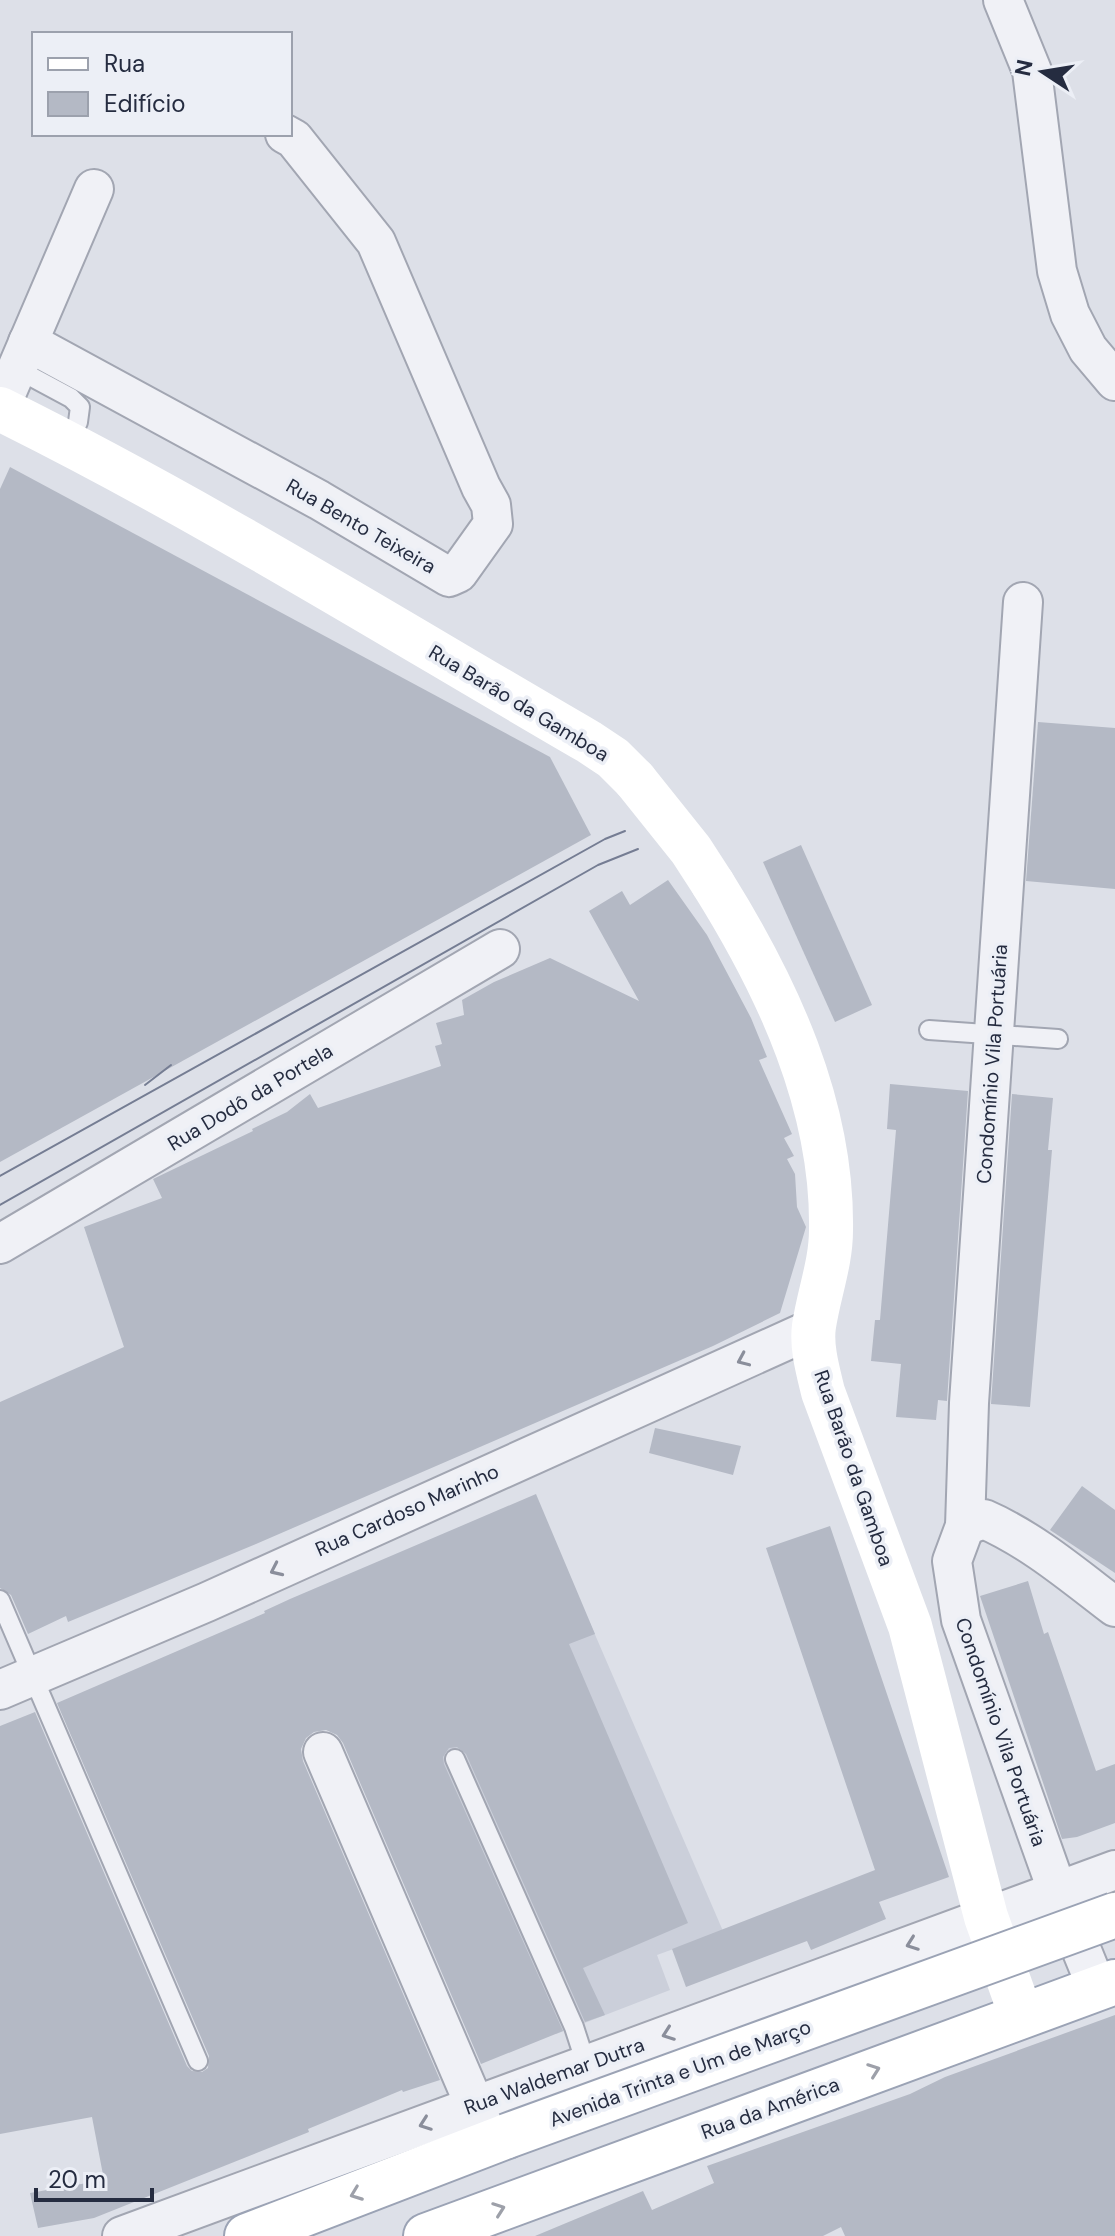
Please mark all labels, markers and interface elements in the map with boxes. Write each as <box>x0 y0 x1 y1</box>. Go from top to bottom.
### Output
legend <box>32 32 292 136</box>
north arrow <box>1003 32 1083 112</box>
text: Rua <box>104 48 145 79</box>
text: N <box>1008 57 1040 79</box>
text: Edifício <box>104 88 186 119</box>
street label: Rua Bento Teixeira <box>281 473 441 579</box>
street label: Rua Barão da Gamboa <box>424 639 614 767</box>
street label: Condomínio Vila Portuária <box>971 943 1013 1185</box>
street label: Rua Dodô da Portela <box>163 1037 337 1157</box>
one-way arrow <box>736 1350 751 1366</box>
street label: Rua Barão da Gamboa <box>808 1366 900 1570</box>
street label: Rua Cardoso Marinho <box>311 1458 503 1562</box>
one-way arrow <box>269 1560 284 1576</box>
street label: Condomínio Vila Portuária <box>950 1614 1052 1850</box>
one-way arrow <box>906 1934 920 1951</box>
street label: Avenida Trinta e Um de Março <box>546 2013 814 2133</box>
one-way arrow <box>662 2024 676 2041</box>
street label: Rua Waldemar Dutra <box>460 2031 648 2121</box>
one-way arrow <box>866 2063 880 2080</box>
street label: Rua da América <box>697 2071 843 2145</box>
one-way arrow <box>418 2114 432 2131</box>
scale bar <box>36 2152 152 2202</box>
text: 20 m <box>48 2164 106 2195</box>
one-way arrow <box>350 2184 364 2201</box>
one-way arrow <box>491 2202 505 2219</box>

